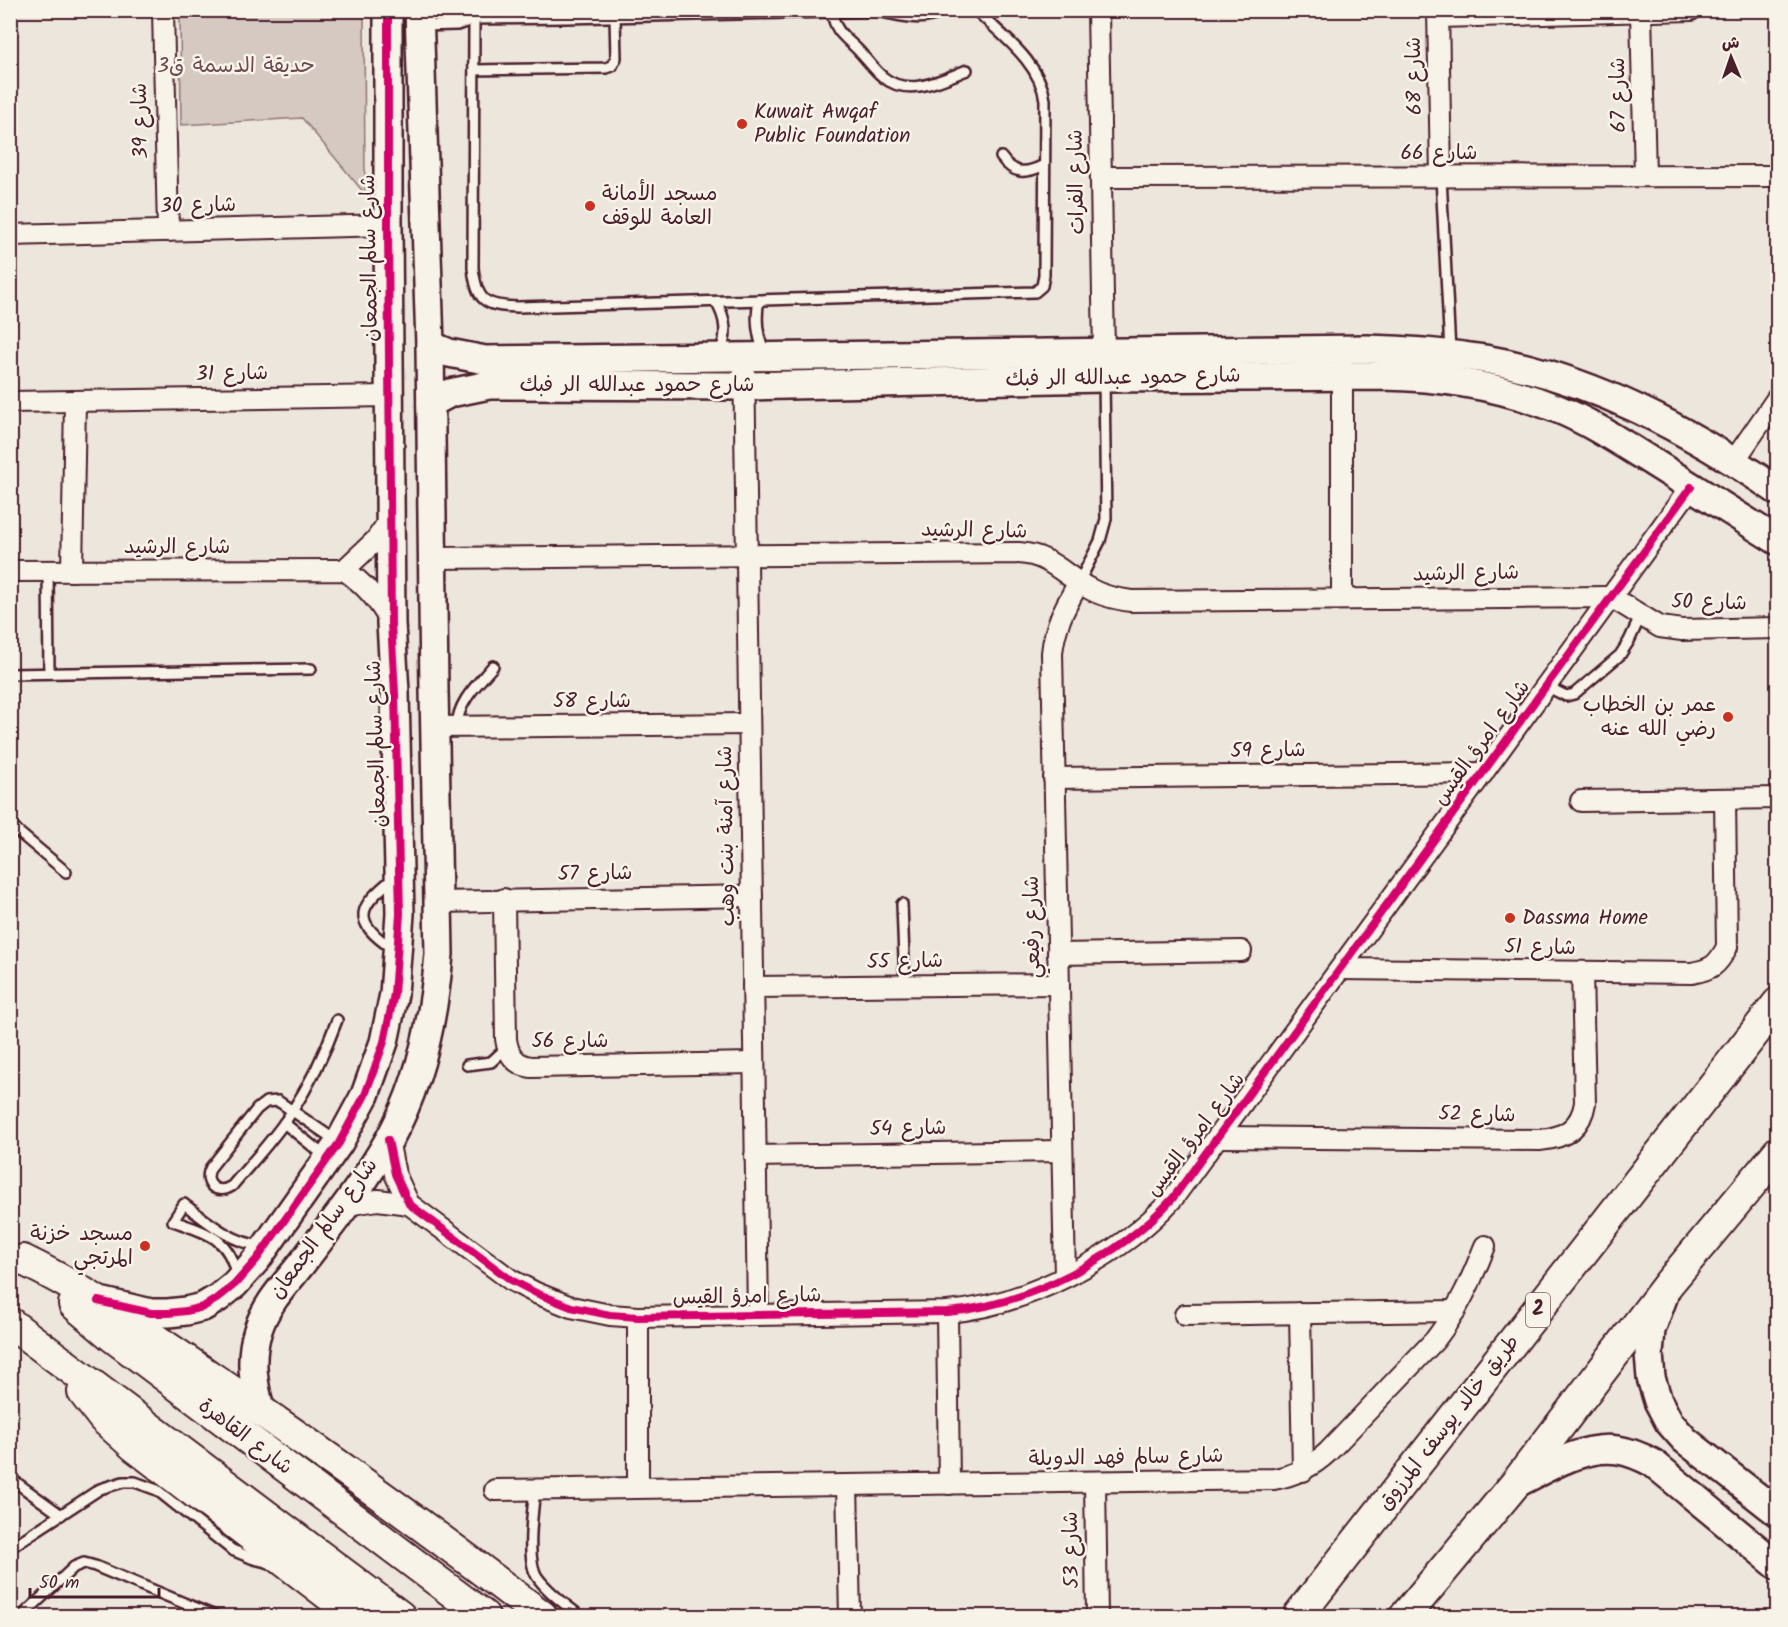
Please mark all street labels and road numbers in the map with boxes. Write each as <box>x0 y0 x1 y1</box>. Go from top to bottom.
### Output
street label: شارع 68 <box>1398 37 1432 115</box>
street label: شارع 67 <box>1602 57 1636 133</box>
street label: شارع 39 <box>124 83 158 159</box>
street label: شارع الفرات <box>1060 129 1094 235</box>
street label: شارع 66 <box>1400 137 1478 170</box>
street label: شارع سالم الجمعان <box>352 174 388 342</box>
street label: شارع 30 <box>160 189 236 223</box>
street label: شارع 31 <box>195 357 269 391</box>
street label: شارع حمود عبدالله الر فبك <box>1005 359 1241 397</box>
street label: شارع حمود عبدالله الر فبك <box>519 369 755 402</box>
street label: شارع الرشيد <box>920 514 1028 548</box>
street label: شارع الرشيد <box>124 531 230 564</box>
street label: شارع الرشيد <box>1412 557 1520 591</box>
street label: شارع 50 <box>1671 586 1747 620</box>
street label: شارع سالم الجمعان <box>358 660 396 828</box>
street label: شارع امرؤ القيس <box>1425 673 1539 813</box>
street label: شارع 58 <box>553 685 631 718</box>
street label: شارع 59 <box>1230 734 1306 768</box>
street label: شارع آمنة بنت وهب <box>709 745 745 927</box>
street label: شارع 57 <box>557 857 633 891</box>
street label: شارع رفيعي <box>1016 875 1051 979</box>
street label: شارع 51 <box>1504 931 1576 965</box>
street label: شارع 55 <box>866 945 944 979</box>
street label: شارع 56 <box>532 1025 608 1058</box>
street label: شارع امرؤ القيس <box>1138 1066 1254 1204</box>
street label: شارع 52 <box>1438 1098 1516 1132</box>
street label: شارع 54 <box>869 1112 947 1146</box>
street label: شارع سالم الجمعان <box>261 1152 387 1306</box>
street label: شارع امرؤ القيس <box>672 1279 822 1315</box>
road number: 2 <box>1526 1293 1550 1327</box>
street label: طريق خالد يوسف المرزوق <box>1370 1328 1528 1518</box>
street label: شارع القاهرة <box>191 1390 299 1484</box>
street label: شارع سالم فهد الدويلة <box>1028 1440 1224 1476</box>
street label: شارع 53 <box>1055 1511 1089 1589</box>

